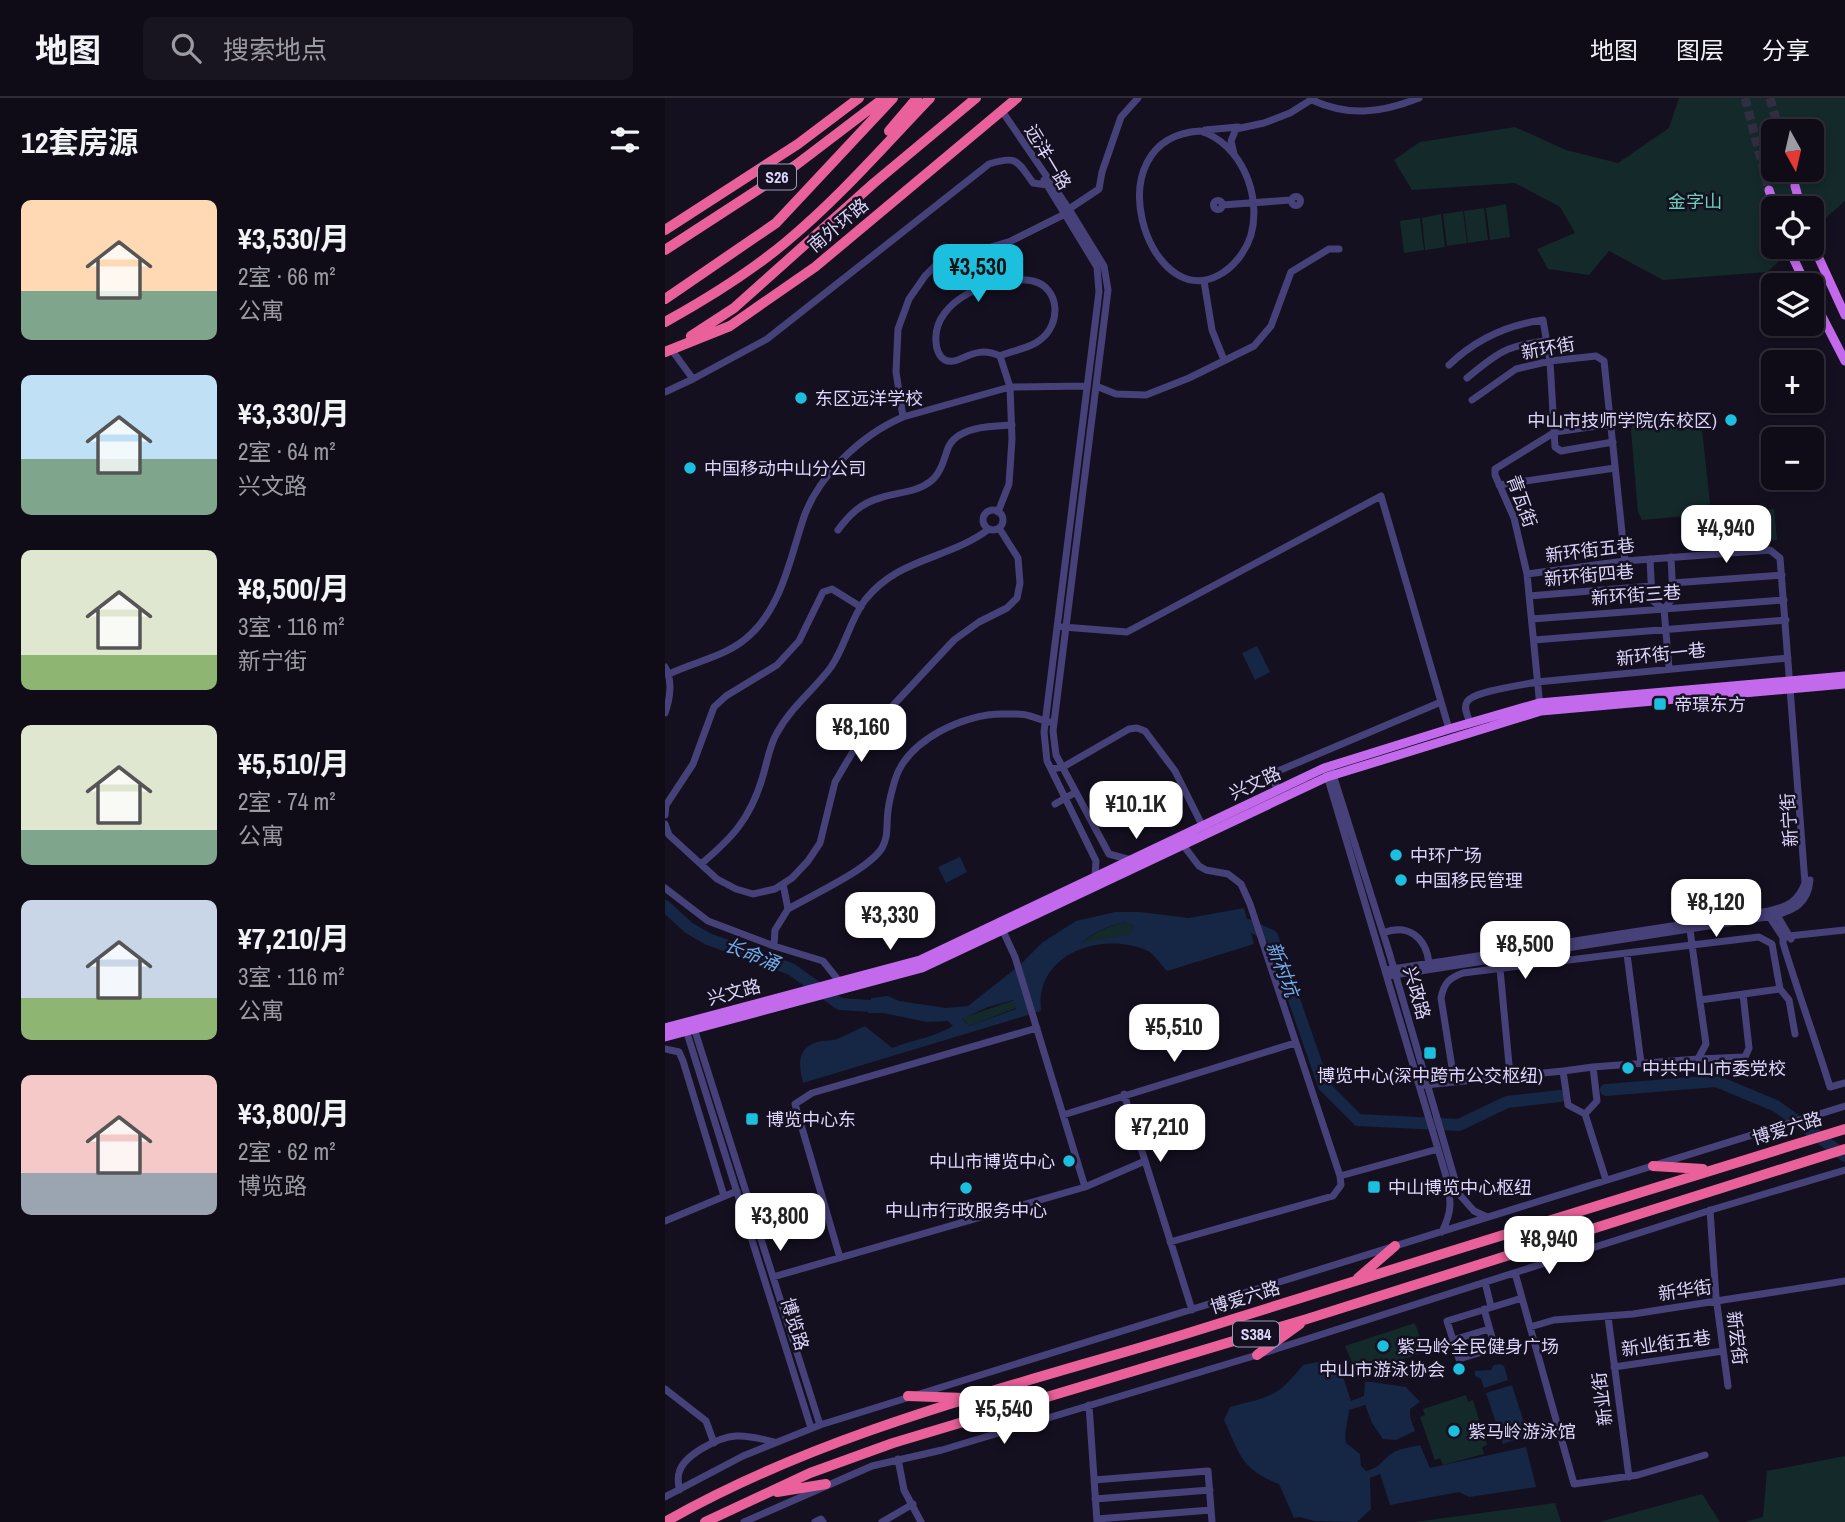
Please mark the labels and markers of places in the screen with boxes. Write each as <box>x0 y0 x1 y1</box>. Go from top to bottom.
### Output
pin: ¥3,530 <box>921 244 1035 304</box>
place label: 东区远洋学校 <box>815 386 923 411</box>
marker: 东区远洋学校 <box>793 390 809 406</box>
place label: 中山市技师学院(东校区) <box>1527 408 1717 433</box>
marker: 中山市技师学院(东校区) <box>1723 412 1739 428</box>
place label: 中国移动中山分公司 <box>704 456 866 481</box>
marker: 中国移动中山分公司 <box>682 460 698 476</box>
pin: ¥4,940 <box>1669 505 1783 565</box>
place label: 帝璟东方 <box>1674 692 1746 717</box>
marker: 帝璟东方 <box>1652 696 1668 712</box>
pin: ¥8,160 <box>804 704 918 764</box>
pin: ¥10.1K <box>1079 782 1193 841</box>
place label: 中环广场 <box>1410 843 1482 868</box>
marker: 中环广场 <box>1388 847 1404 863</box>
place label: 中国移民管理 <box>1415 868 1523 893</box>
marker: 中国移民管理 <box>1393 872 1409 888</box>
pin: ¥8,120 <box>1659 880 1773 939</box>
pin: ¥3,330 <box>833 892 947 952</box>
pin: ¥8,500 <box>1468 922 1582 981</box>
pin: ¥5,510 <box>1117 1004 1231 1064</box>
marker: 博览中心(深中跨市公交枢纽) <box>1422 1045 1438 1061</box>
place label: 中共中山市委党校 <box>1642 1056 1786 1081</box>
marker: 中共中山市委党校 <box>1620 1060 1636 1076</box>
place label: 博览中心(深中跨市公交枢纽) <box>1317 1063 1543 1088</box>
pin: ¥7,210 <box>1103 1104 1217 1164</box>
place label: 博览中心东 <box>766 1107 856 1132</box>
marker: 博览中心东 <box>744 1111 760 1127</box>
place label: 中山市博览中心 <box>929 1149 1055 1174</box>
marker: 中山市博览中心 <box>1061 1153 1077 1169</box>
place label: 中山博览中心枢纽 <box>1388 1175 1532 1200</box>
marker: 中山博览中心枢纽 <box>1366 1179 1382 1195</box>
marker: 中山市行政服务中心 <box>958 1180 974 1196</box>
pin: ¥3,800 <box>723 1194 837 1253</box>
place label: 中山市行政服务中心 <box>885 1198 1047 1223</box>
pin: ¥8,940 <box>1492 1216 1606 1276</box>
place label: 紫马岭全民健身广场 <box>1397 1334 1559 1359</box>
marker: 紫马岭全民健身广场 <box>1375 1338 1391 1354</box>
place label: 中山市游泳协会 <box>1319 1357 1445 1382</box>
marker: 中山市游泳协会 <box>1451 1361 1467 1377</box>
pin: ¥5,540 <box>947 1386 1061 1446</box>
place label: 紫马岭游泳馆 <box>1468 1419 1576 1444</box>
marker: 紫马岭游泳馆 <box>1446 1423 1462 1439</box>

